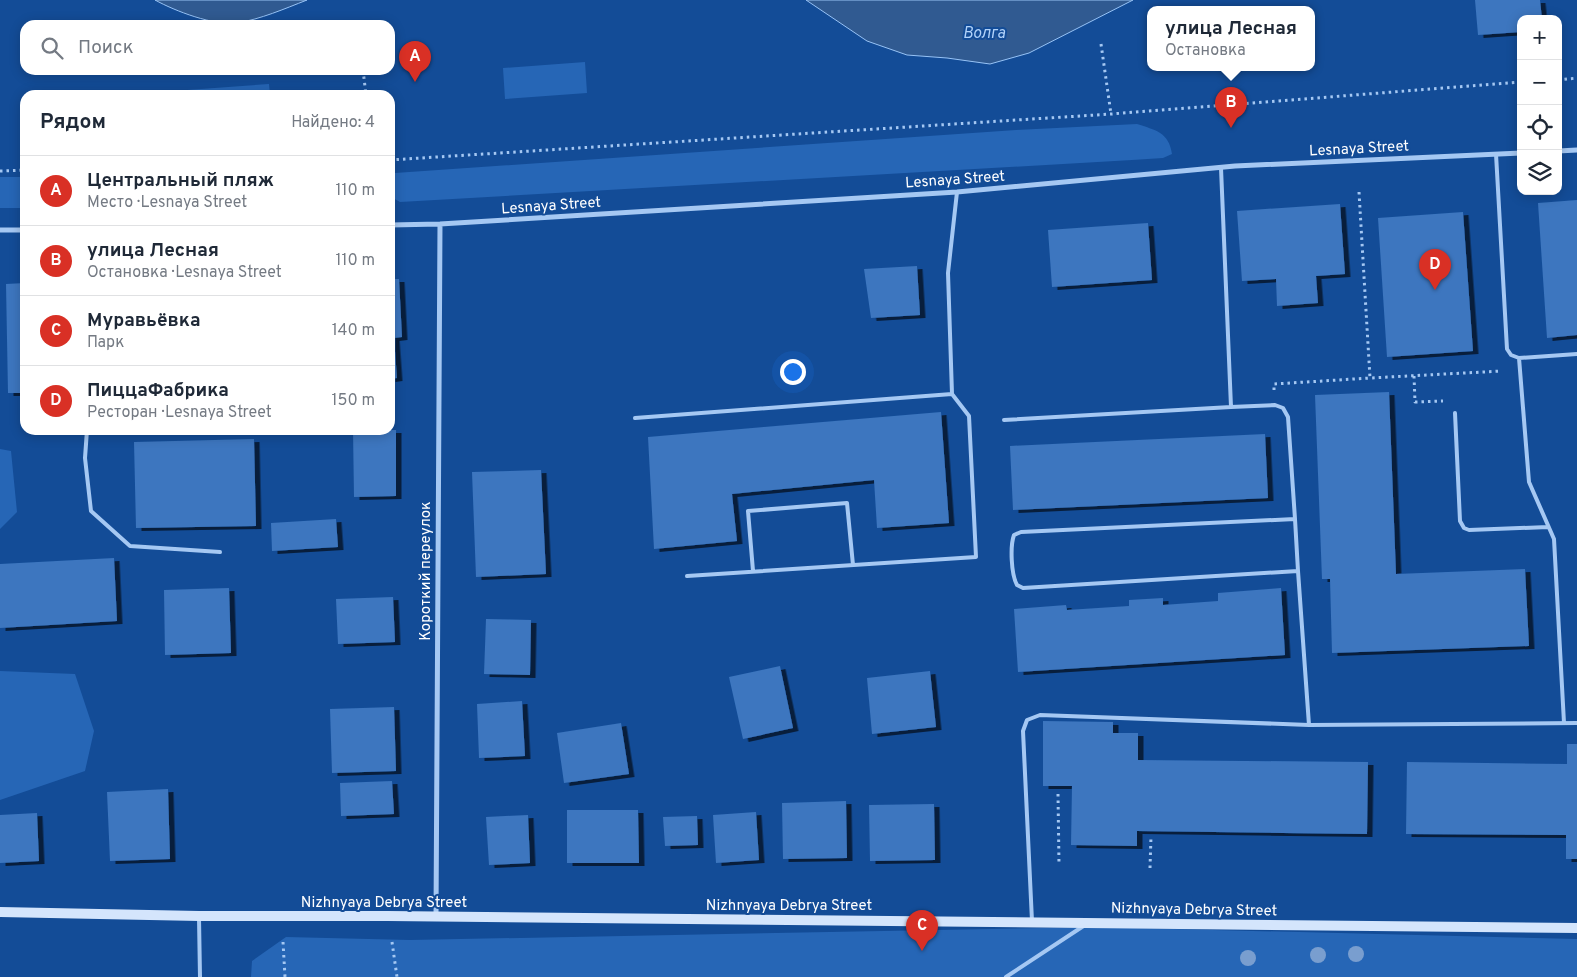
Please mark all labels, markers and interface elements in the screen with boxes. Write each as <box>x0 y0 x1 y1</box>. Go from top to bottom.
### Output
popup <box>1147 6 1315 71</box>
map controls <box>1517 15 1562 195</box>
button: + <box>1517 15 1562 60</box>
text: улица Лесная <box>1165 17 1297 41</box>
search box <box>20 20 395 75</box>
water label: Волга <box>963 24 1006 44</box>
icon: search <box>38 34 66 62</box>
text: Поиск <box>78 36 134 60</box>
pin: A <box>399 41 431 82</box>
text: Остановка <box>1165 41 1246 61</box>
button: − <box>1517 60 1562 105</box>
pin: B <box>1215 87 1247 128</box>
button: locate <box>1517 105 1562 150</box>
text: Рядом <box>40 109 106 136</box>
text: Найдено: 4 <box>291 113 375 133</box>
street label: Lesnaya Street <box>1309 137 1410 162</box>
button: layers <box>1517 150 1562 195</box>
street label: Lesnaya Street <box>905 168 1006 193</box>
text: Центральный пляж <box>87 169 274 193</box>
text: A <box>50 181 62 201</box>
text: 110 m <box>335 181 375 201</box>
text: Место · Lesnaya Street <box>87 193 247 213</box>
street label: Lesnaya Street <box>501 194 602 219</box>
text: улица Лесная <box>87 239 219 263</box>
pin: D <box>1419 249 1451 290</box>
text: B <box>50 251 62 271</box>
text: 110 m <box>335 251 375 271</box>
text: Остановка · Lesnaya Street <box>87 263 282 283</box>
text: Муравьёвка <box>87 309 201 333</box>
text: C <box>51 321 61 341</box>
text: 140 m <box>332 321 375 341</box>
text: Парк <box>87 333 124 353</box>
your location <box>780 359 806 385</box>
text: ПиццаФабрика <box>87 379 229 403</box>
text: D <box>50 391 62 411</box>
text: 150 m <box>332 391 375 411</box>
text: Ресторан · Lesnaya Street <box>87 403 272 423</box>
street label: Короткий переулок <box>417 501 436 641</box>
street label: Nizhnyaya Debrya Street <box>301 894 467 913</box>
street label: Nizhnyaya Debrya Street <box>706 897 872 916</box>
street label: Nizhnyaya Debrya Street <box>1111 900 1277 921</box>
pin: C <box>906 910 938 951</box>

